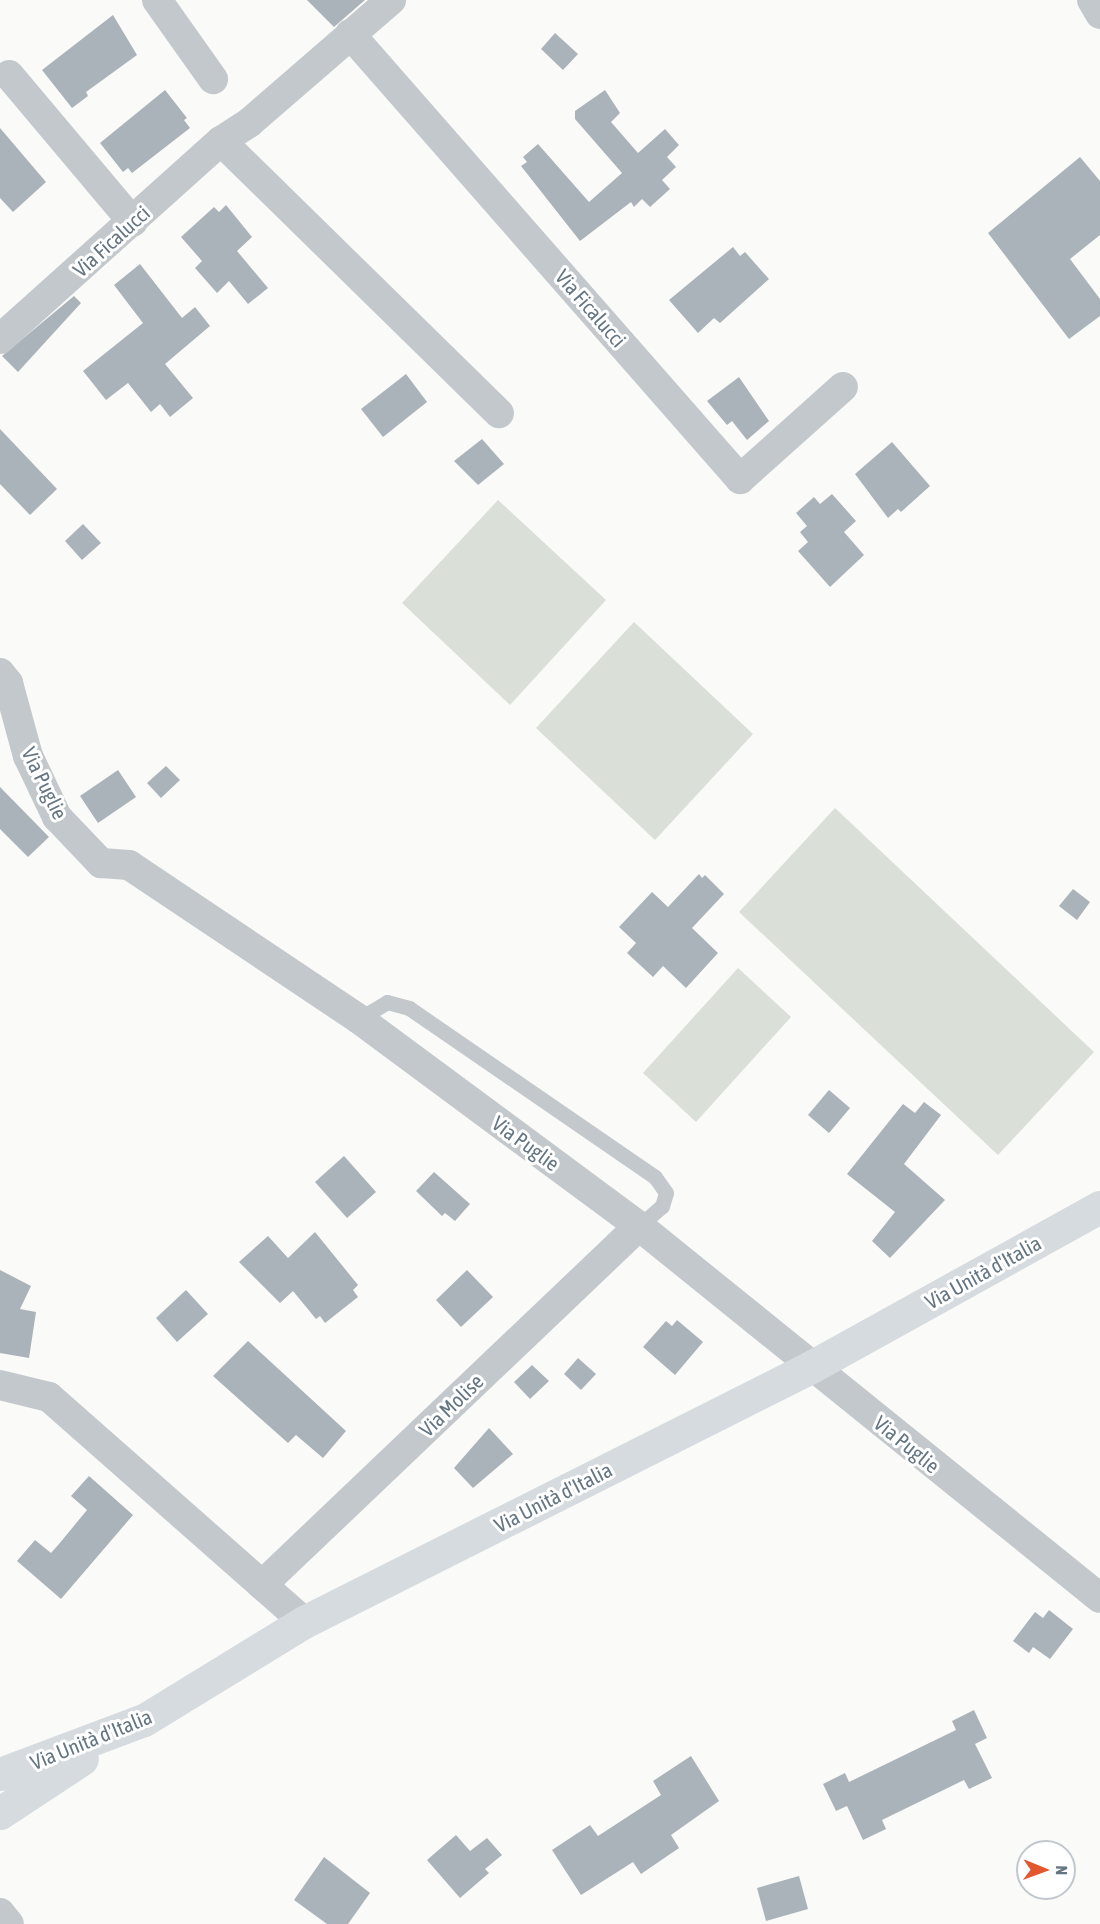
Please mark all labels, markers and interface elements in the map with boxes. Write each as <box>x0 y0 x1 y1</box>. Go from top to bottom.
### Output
street label: Via Ficalucci <box>67 200 155 282</box>
street label: Via Ficalucci <box>550 264 632 352</box>
street label: Via Puglie <box>17 743 73 823</box>
street label: Via Puglie <box>487 1110 565 1176</box>
street label: Via Unità d'Italia <box>921 1230 1045 1314</box>
street label: Via Molise <box>414 1368 488 1442</box>
street label: Via Puglie <box>869 1410 945 1478</box>
street label: Via Unità d'Italia <box>490 1457 616 1537</box>
street label: Via Unità d'Italia <box>27 1703 155 1775</box>
north arrow <box>1016 1840 1076 1900</box>
text: N <box>1053 1865 1071 1875</box>

